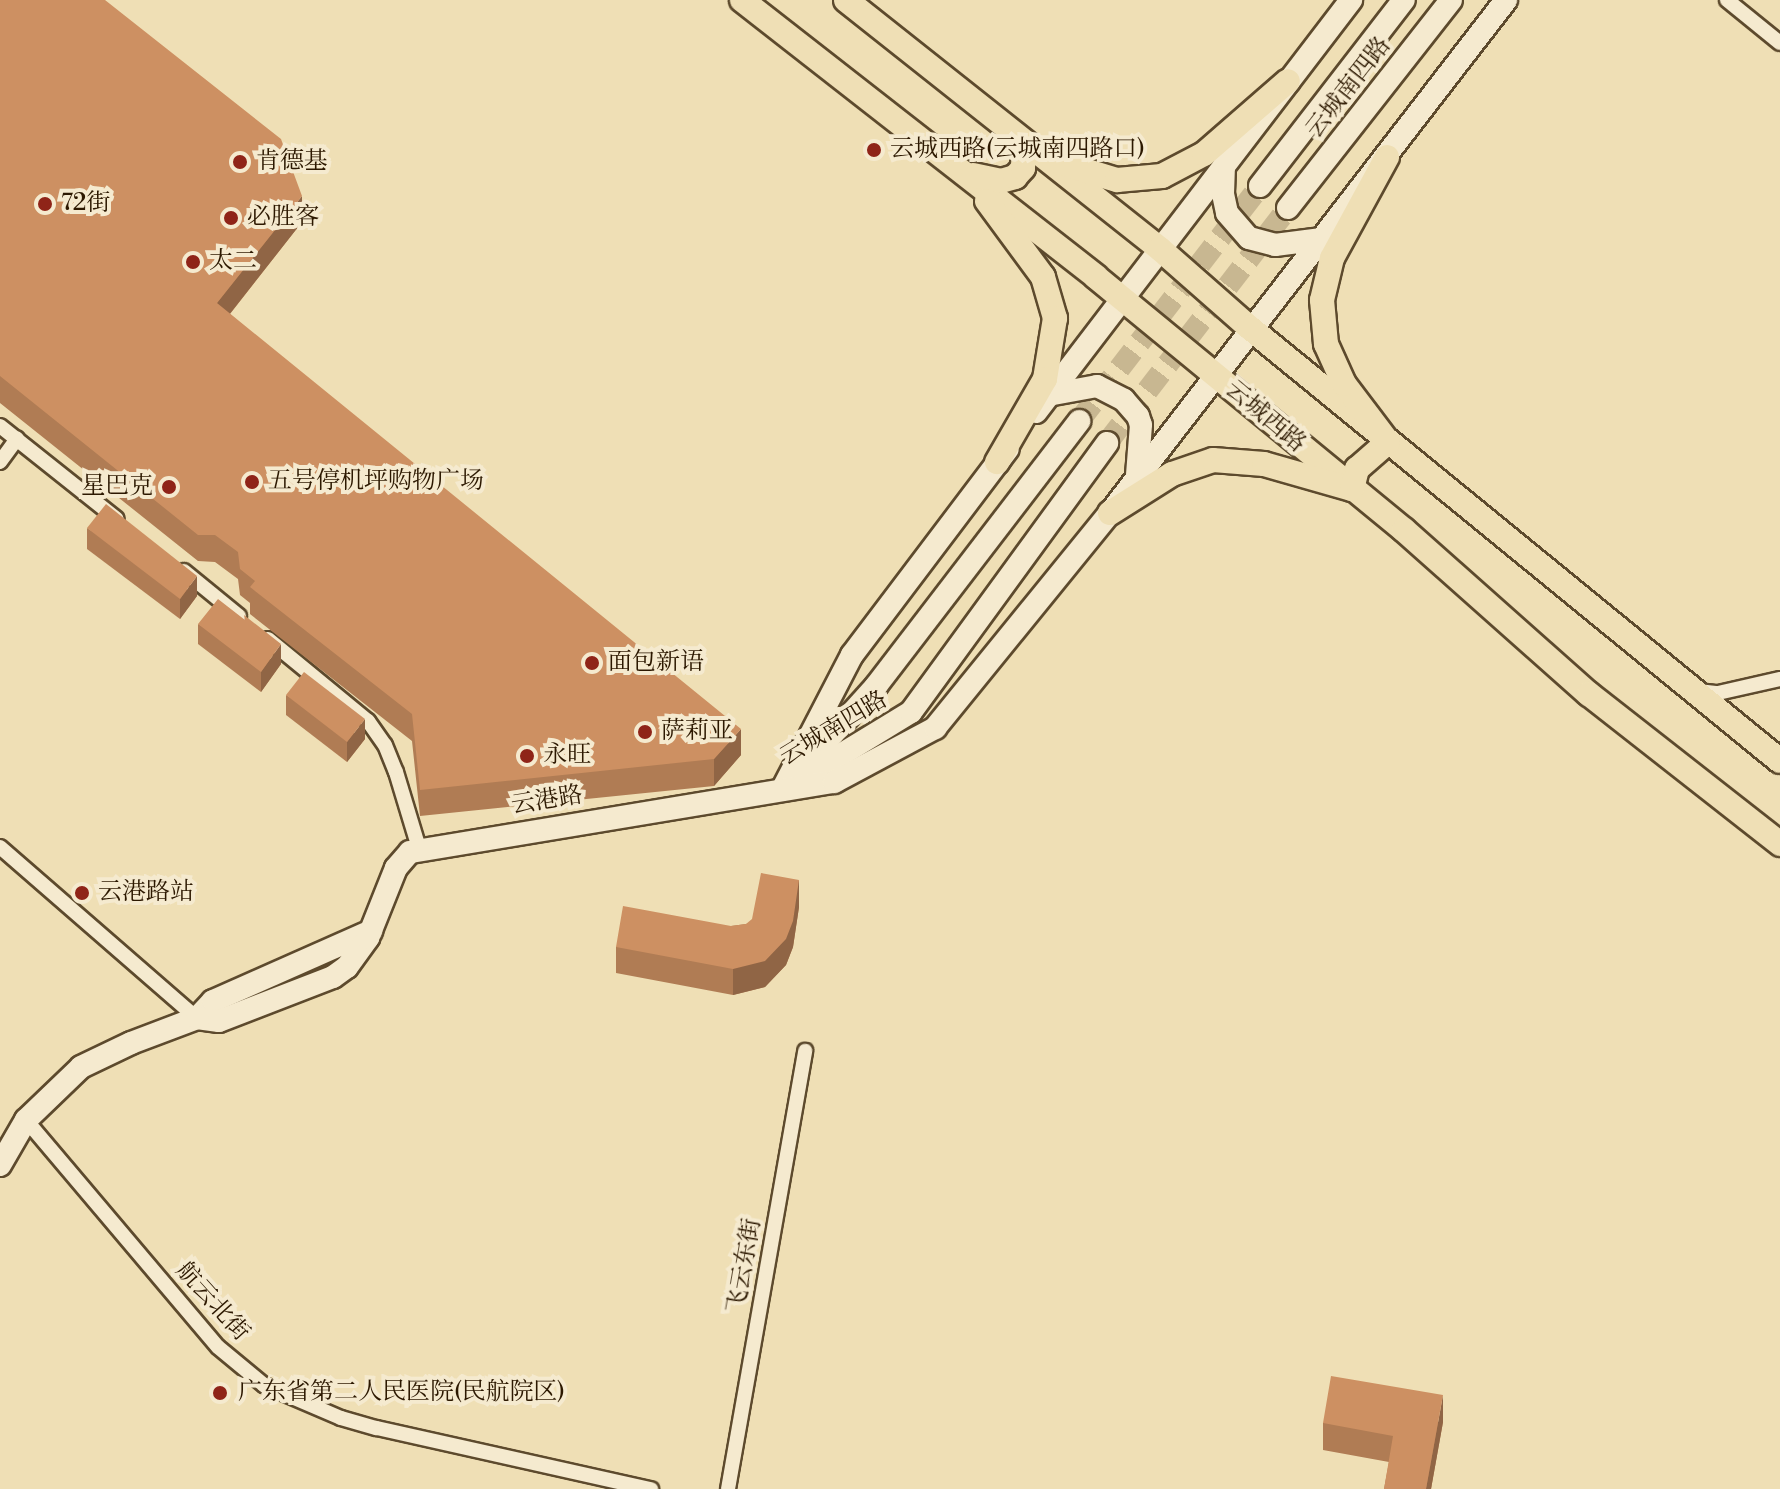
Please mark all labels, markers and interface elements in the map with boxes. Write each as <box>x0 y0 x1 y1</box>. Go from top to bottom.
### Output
street label: 云城南四路 <box>1301 32 1397 144</box>
place label: 云城西路(云城南四路口) <box>890 136 1145 164</box>
marker: 云城西路(云城南四路口) <box>865 141 883 159</box>
place label: 肯德基 <box>256 148 328 176</box>
marker: 肯德基 <box>231 153 249 171</box>
place label: 72街 <box>61 190 110 218</box>
marker: 72街 <box>36 195 54 213</box>
place label: 必胜客 <box>247 204 319 232</box>
marker: 必胜客 <box>222 209 240 227</box>
place label: 太二 <box>209 248 257 276</box>
marker: 太二 <box>184 253 202 271</box>
street label: 云城西路 <box>1219 375 1311 459</box>
place label: 五号停机坪购物广场 <box>268 468 484 496</box>
place label: 星巴克 <box>81 473 153 501</box>
marker: 五号停机坪购物广场 <box>243 473 261 491</box>
marker: 星巴克 <box>160 478 178 496</box>
place label: 面包新语 <box>608 649 704 677</box>
marker: 面包新语 <box>583 654 601 672</box>
street label: 云城南四路 <box>775 686 893 772</box>
place label: 萨莉亚 <box>661 718 733 746</box>
marker: 萨莉亚 <box>636 723 654 741</box>
place label: 永旺 <box>543 742 591 770</box>
marker: 永旺 <box>518 747 536 765</box>
street label: 云港路 <box>509 781 585 821</box>
place label: 云港路站 <box>98 879 194 907</box>
marker: 云港路站 <box>73 884 91 902</box>
street label: 飞云东街 <box>722 1216 768 1316</box>
street label: 航云北街 <box>169 1257 255 1347</box>
place label: 广东省第二人民医院(民航院区) <box>238 1379 565 1407</box>
marker: 广东省第二人民医院(民航院区) <box>209 1382 231 1404</box>

